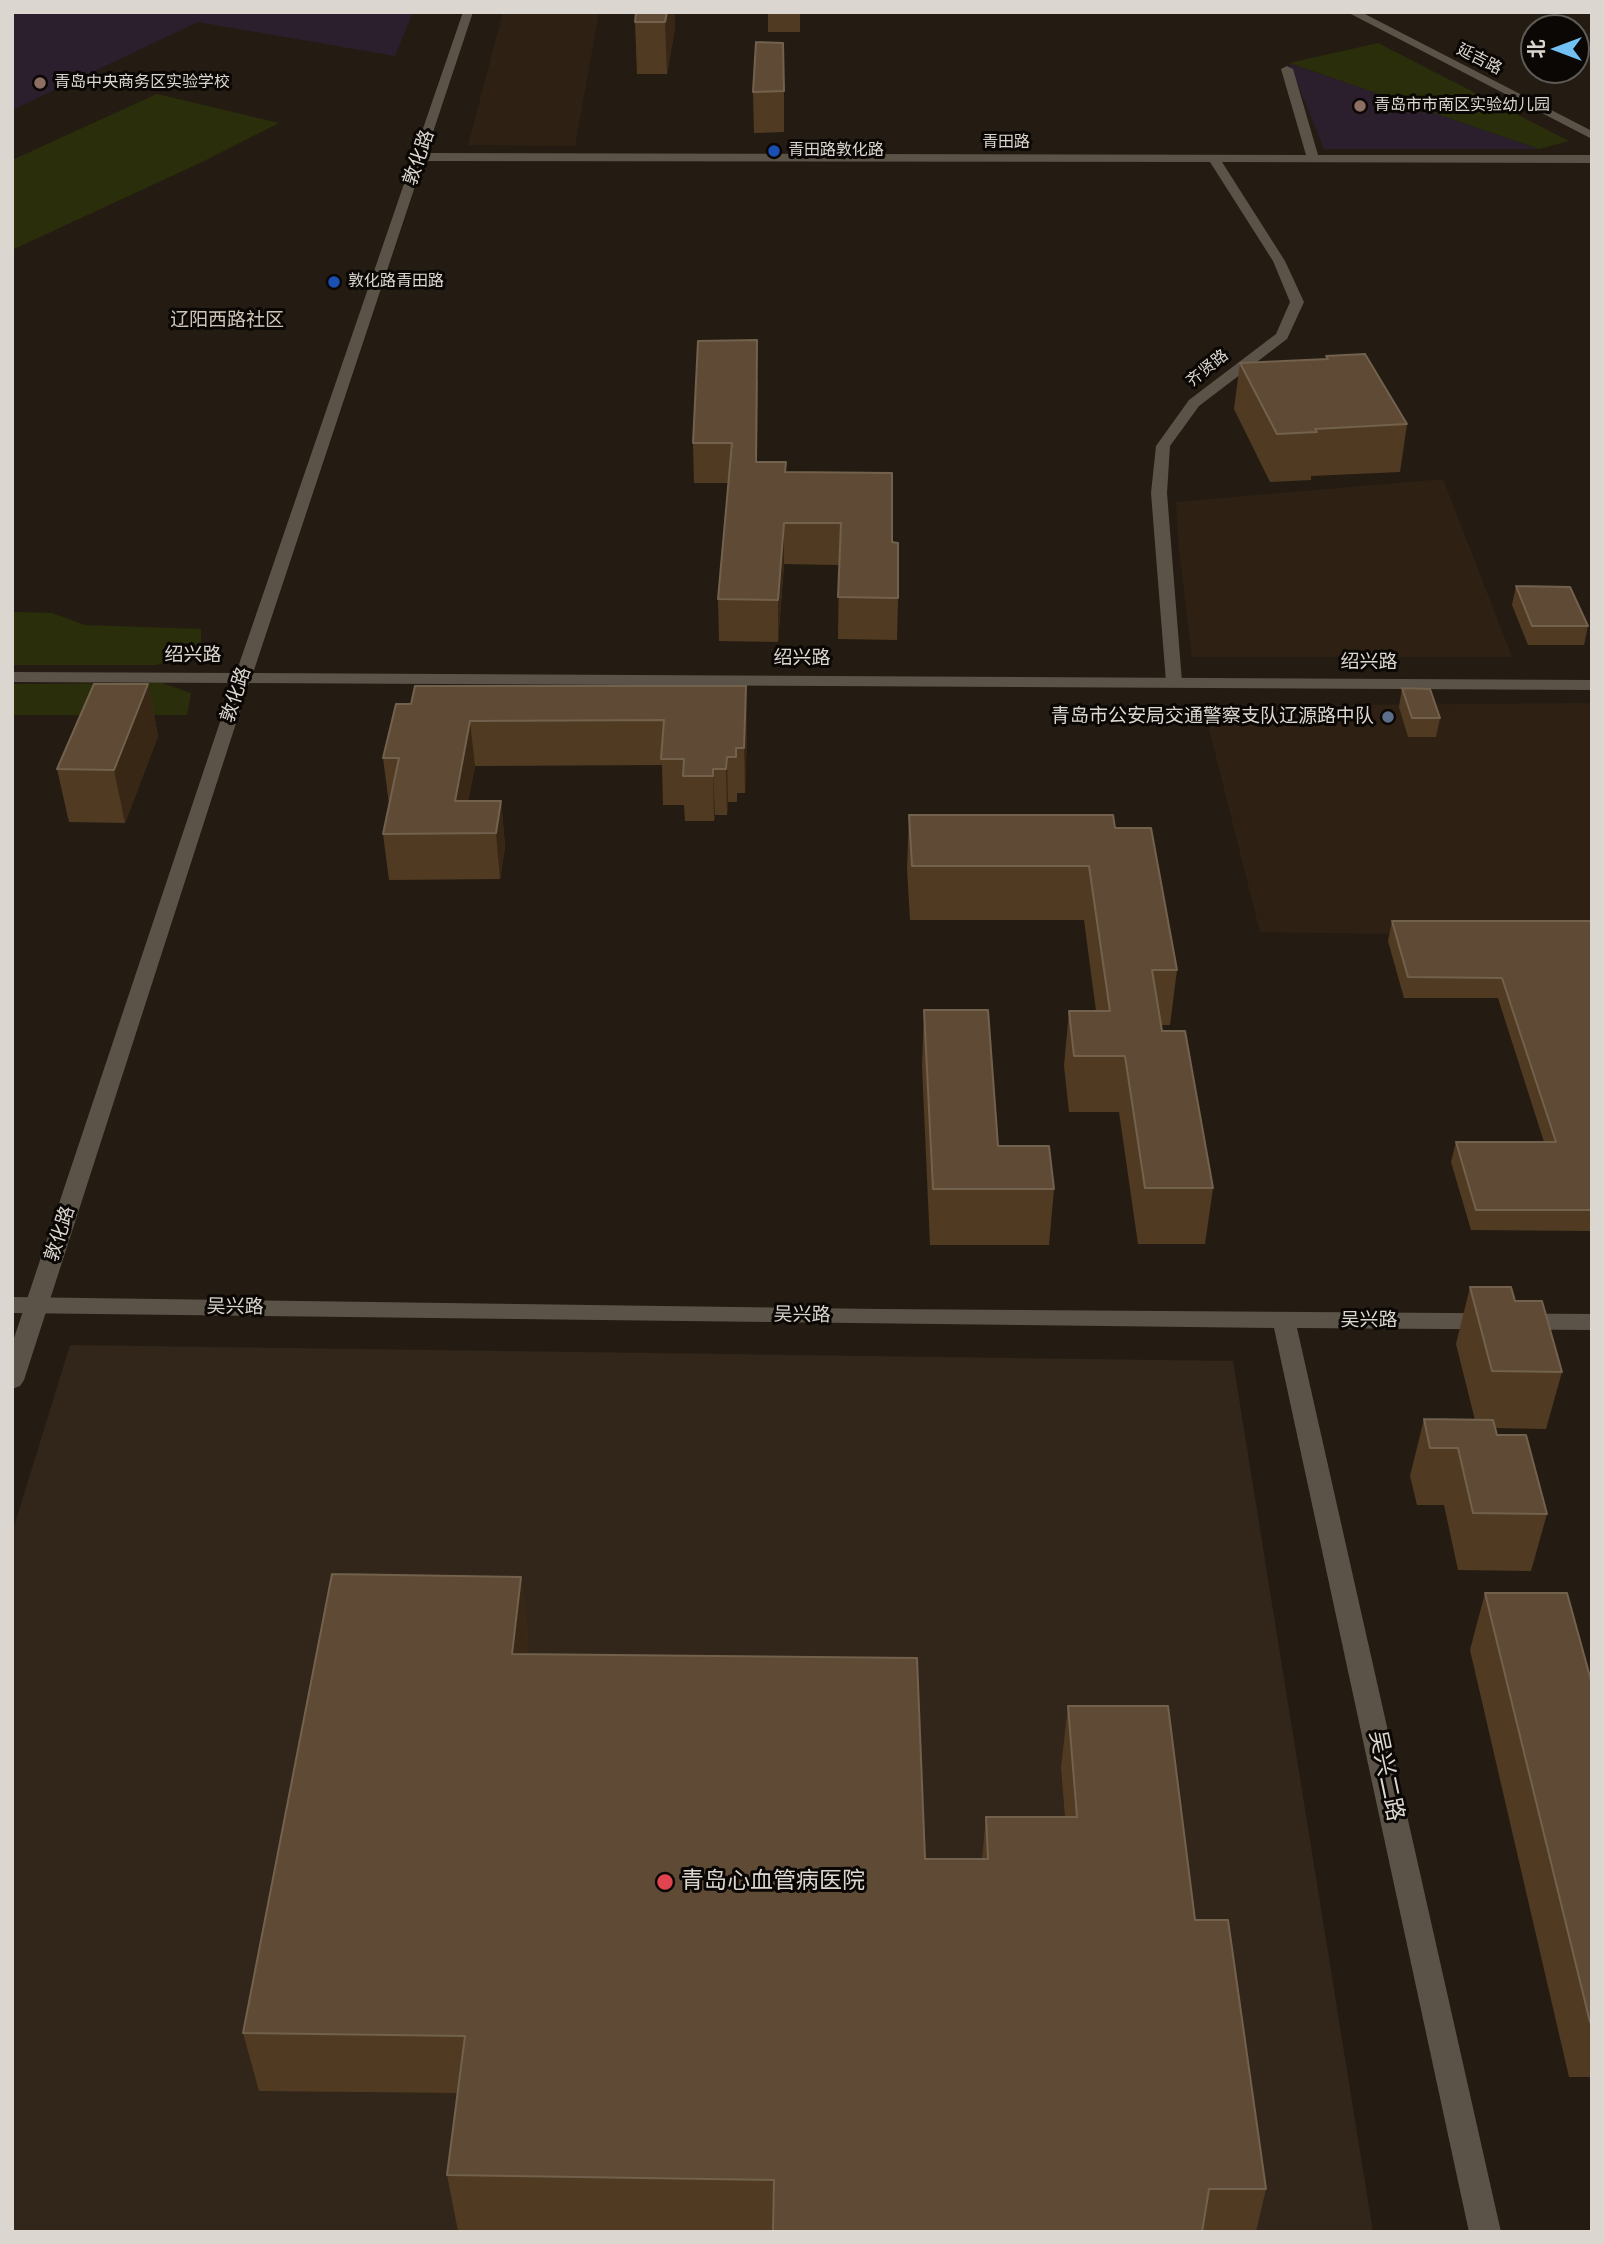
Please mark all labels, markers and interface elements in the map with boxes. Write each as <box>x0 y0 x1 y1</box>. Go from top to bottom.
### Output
north arrow <box>1520 14 1590 84</box>
text: 北 <box>1521 40 1550 59</box>
street label: 延吉路 <box>1453 41 1505 79</box>
place label: 青岛中央商务区实验学校 <box>54 73 230 93</box>
marker: 青岛中央商务区实验学校 <box>32 75 48 91</box>
place label: 青岛市市南区实验幼儿园 <box>1374 96 1550 116</box>
marker: 青岛市市南区实验幼儿园 <box>1352 98 1368 114</box>
street label: 敦化路 <box>400 127 440 189</box>
street label: 青田路 <box>982 133 1030 153</box>
place label: 青田路敦化路 <box>788 141 884 161</box>
marker: 青田路敦化路 <box>766 143 782 159</box>
place label: 敦化路青田路 <box>348 272 444 292</box>
marker: 敦化路青田路 <box>326 274 342 290</box>
district label: 辽阳西路社区 <box>170 310 284 332</box>
street label: 齐贤路 <box>1183 346 1233 392</box>
street label: 绍兴路 <box>165 645 221 667</box>
street label: 绍兴路 <box>774 648 830 670</box>
street label: 绍兴路 <box>1341 652 1397 674</box>
street label: 敦化路 <box>217 664 257 726</box>
place label: 青岛市公安局交通警察支队辽源路中队 <box>1051 706 1374 728</box>
marker: 青岛市公安局交通警察支队辽源路中队 <box>1380 709 1396 725</box>
street label: 敦化路 <box>41 1203 81 1265</box>
street label: 吴兴路 <box>206 1296 264 1320</box>
street label: 吴兴路 <box>773 1304 831 1328</box>
street label: 吴兴路 <box>1341 1310 1397 1332</box>
street label: 吴兴二路 <box>1362 1728 1408 1824</box>
place label: 青岛心血管病医院 <box>681 1868 865 1896</box>
marker: 青岛心血管病医院 <box>655 1872 675 1892</box>

